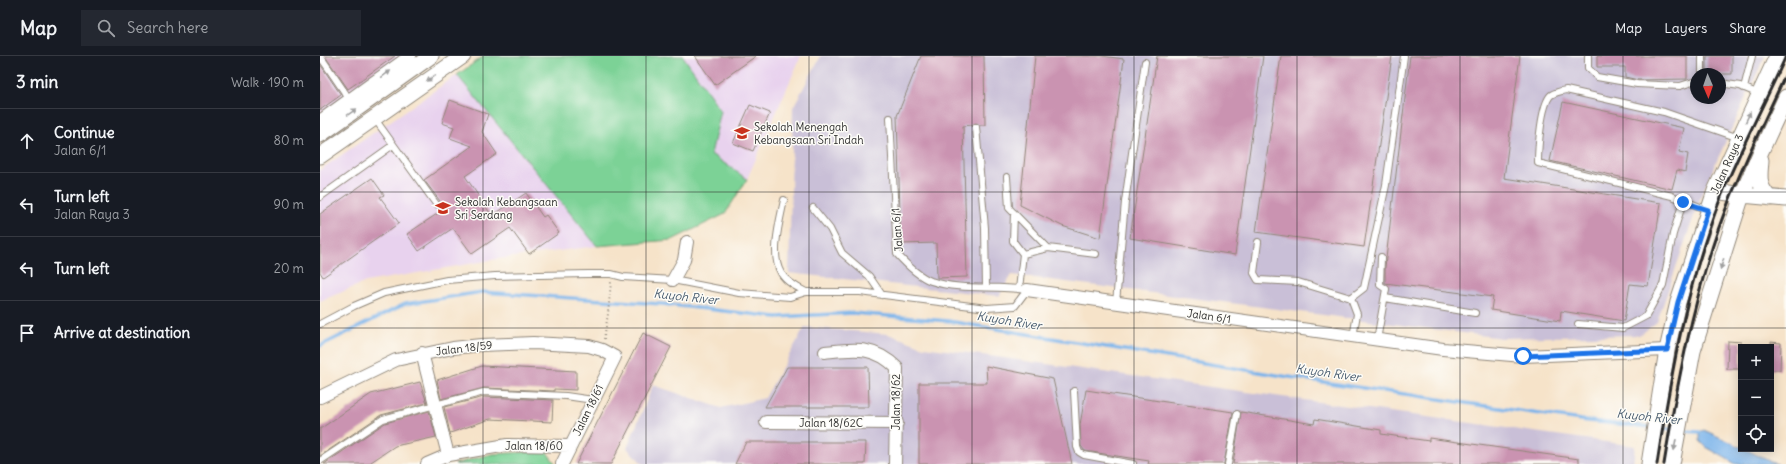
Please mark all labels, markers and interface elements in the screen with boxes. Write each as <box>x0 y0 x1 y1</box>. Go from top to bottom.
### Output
search box <box>81 10 361 46</box>
text: Map <box>20 16 57 40</box>
icon: search <box>95 17 117 39</box>
text: Search here <box>127 18 208 37</box>
text: Map <box>1615 19 1642 37</box>
text: Layers <box>1664 19 1707 37</box>
text: Share <box>1729 19 1766 37</box>
north arrow <box>1690 68 1726 104</box>
one-way arrow <box>380 70 391 78</box>
text: 3 min <box>16 71 58 93</box>
text: Walk · 190 m <box>231 74 304 91</box>
one-way arrow <box>426 74 436 82</box>
one-way arrow <box>347 108 357 116</box>
one-way arrow <box>1746 111 1752 123</box>
place label: Sekolah Menengah Kebangsaan Sri Indah <box>754 120 864 147</box>
text: Continue <box>54 123 115 142</box>
school or university icon: Sekolah Menengah Kebangsaan Sri Indah <box>733 124 751 142</box>
icon: ahead <box>16 130 38 152</box>
text: 80 m <box>273 132 304 149</box>
street label: Jalan Raya 3 <box>1708 132 1746 196</box>
text: Jalan 6/1 <box>54 142 106 159</box>
text: Turn left <box>54 187 109 206</box>
route end <box>1674 193 1692 211</box>
icon: left <box>16 194 38 216</box>
place label: Sekolah Kebangsaan Sri Serdang <box>455 195 558 222</box>
text: 90 m <box>273 196 304 213</box>
school or university icon: Sekolah Kebangsaan Sri Serdang <box>434 199 452 217</box>
text: Jalan Raya 3 <box>54 206 130 223</box>
street label: Jalan 6/1 <box>888 207 906 253</box>
icon: left <box>16 258 38 280</box>
one-way arrow <box>1719 258 1725 270</box>
text: Turn left <box>54 259 109 278</box>
text: 20 m <box>274 260 304 277</box>
water label: Kuyoh River <box>653 286 721 308</box>
street label: Jalan 6/1 <box>1186 306 1232 326</box>
water label: Kuyoh River <box>976 308 1044 333</box>
icon: arrive <box>16 322 38 344</box>
text: Arrive at destination <box>54 323 190 342</box>
street label: Jalan 18/59 <box>435 338 493 358</box>
map controls <box>1738 344 1774 452</box>
button: + <box>1738 344 1774 380</box>
route start <box>1514 347 1532 365</box>
water label: Kuyoh River <box>1295 361 1363 385</box>
street label: Jalan 18/62 <box>889 374 903 430</box>
button: − <box>1738 380 1774 416</box>
street label: Jalan 18/61 <box>570 382 606 438</box>
water label: Kuyoh River <box>1616 406 1684 428</box>
street label: Jalan 18/62C <box>799 416 863 430</box>
button: locate <box>1738 416 1774 452</box>
street label: Jalan 18/60 <box>505 439 563 453</box>
one-way arrow <box>1672 439 1678 452</box>

